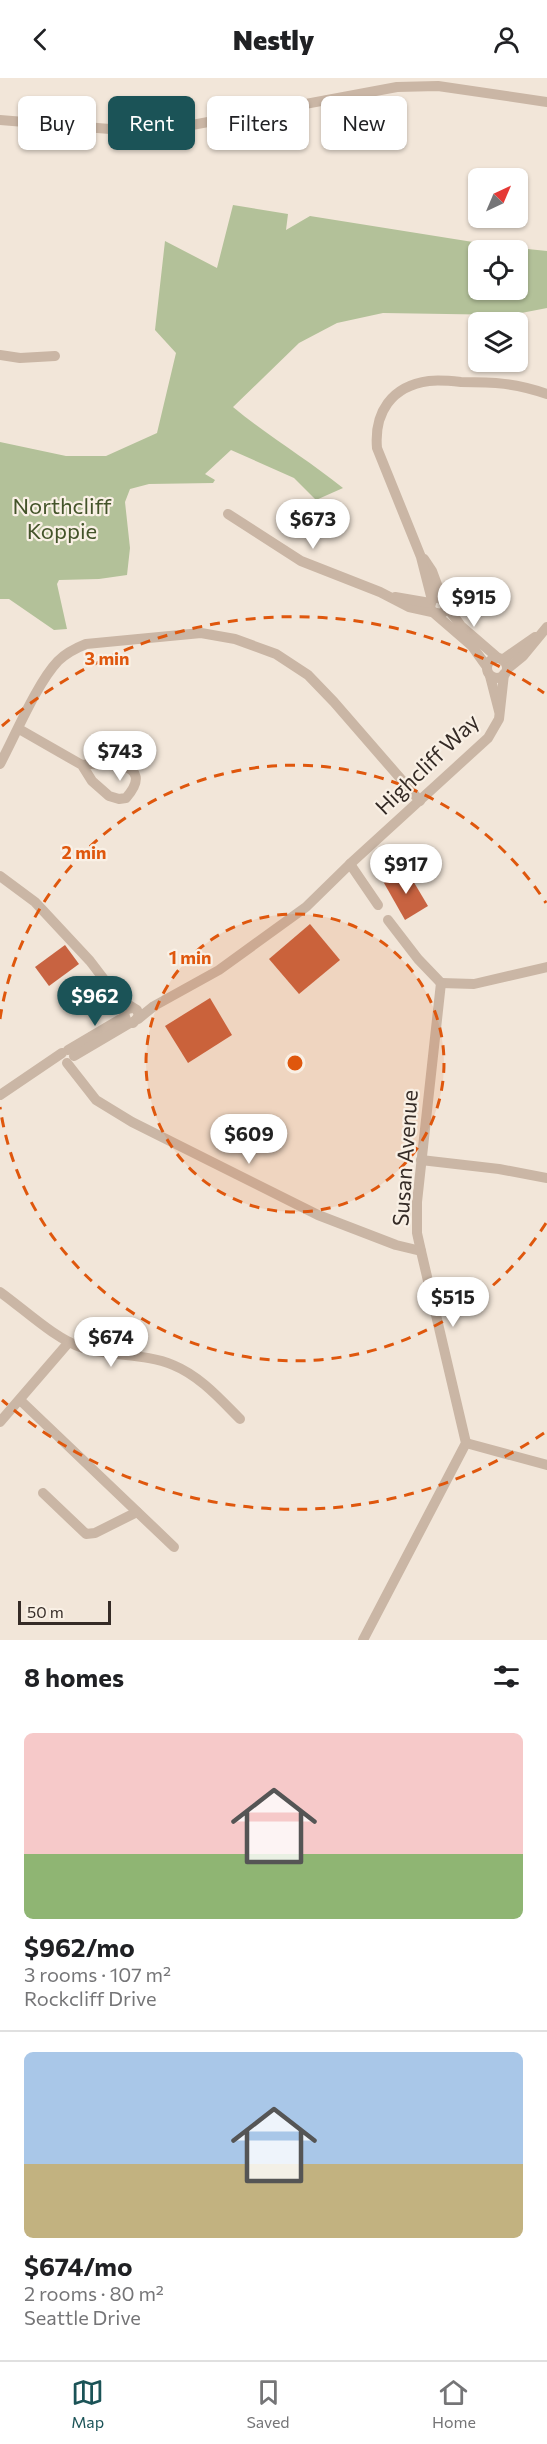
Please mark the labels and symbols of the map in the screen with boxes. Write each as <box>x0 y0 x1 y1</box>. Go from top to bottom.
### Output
north arrow <box>468 168 528 228</box>
park label: Northcliff Koppie <box>12 492 112 544</box>
pin: $673 <box>277 499 349 550</box>
pin: $915 <box>438 577 510 628</box>
text: 3 min <box>84 647 130 669</box>
street label: Highcliff Way <box>369 707 484 820</box>
pin: $743 <box>84 731 156 782</box>
text: 2 min <box>62 841 106 863</box>
pin: $917 <box>370 844 442 895</box>
text: 1 min <box>169 946 211 968</box>
pin: $962 <box>59 976 131 1027</box>
centre of rings <box>285 1053 305 1073</box>
street label: Susan Avenue <box>386 1089 423 1227</box>
pin: $609 <box>213 1114 285 1165</box>
pin: $515 <box>417 1277 489 1328</box>
pin: $674 <box>75 1317 147 1368</box>
scale bar <box>18 1598 111 1626</box>

